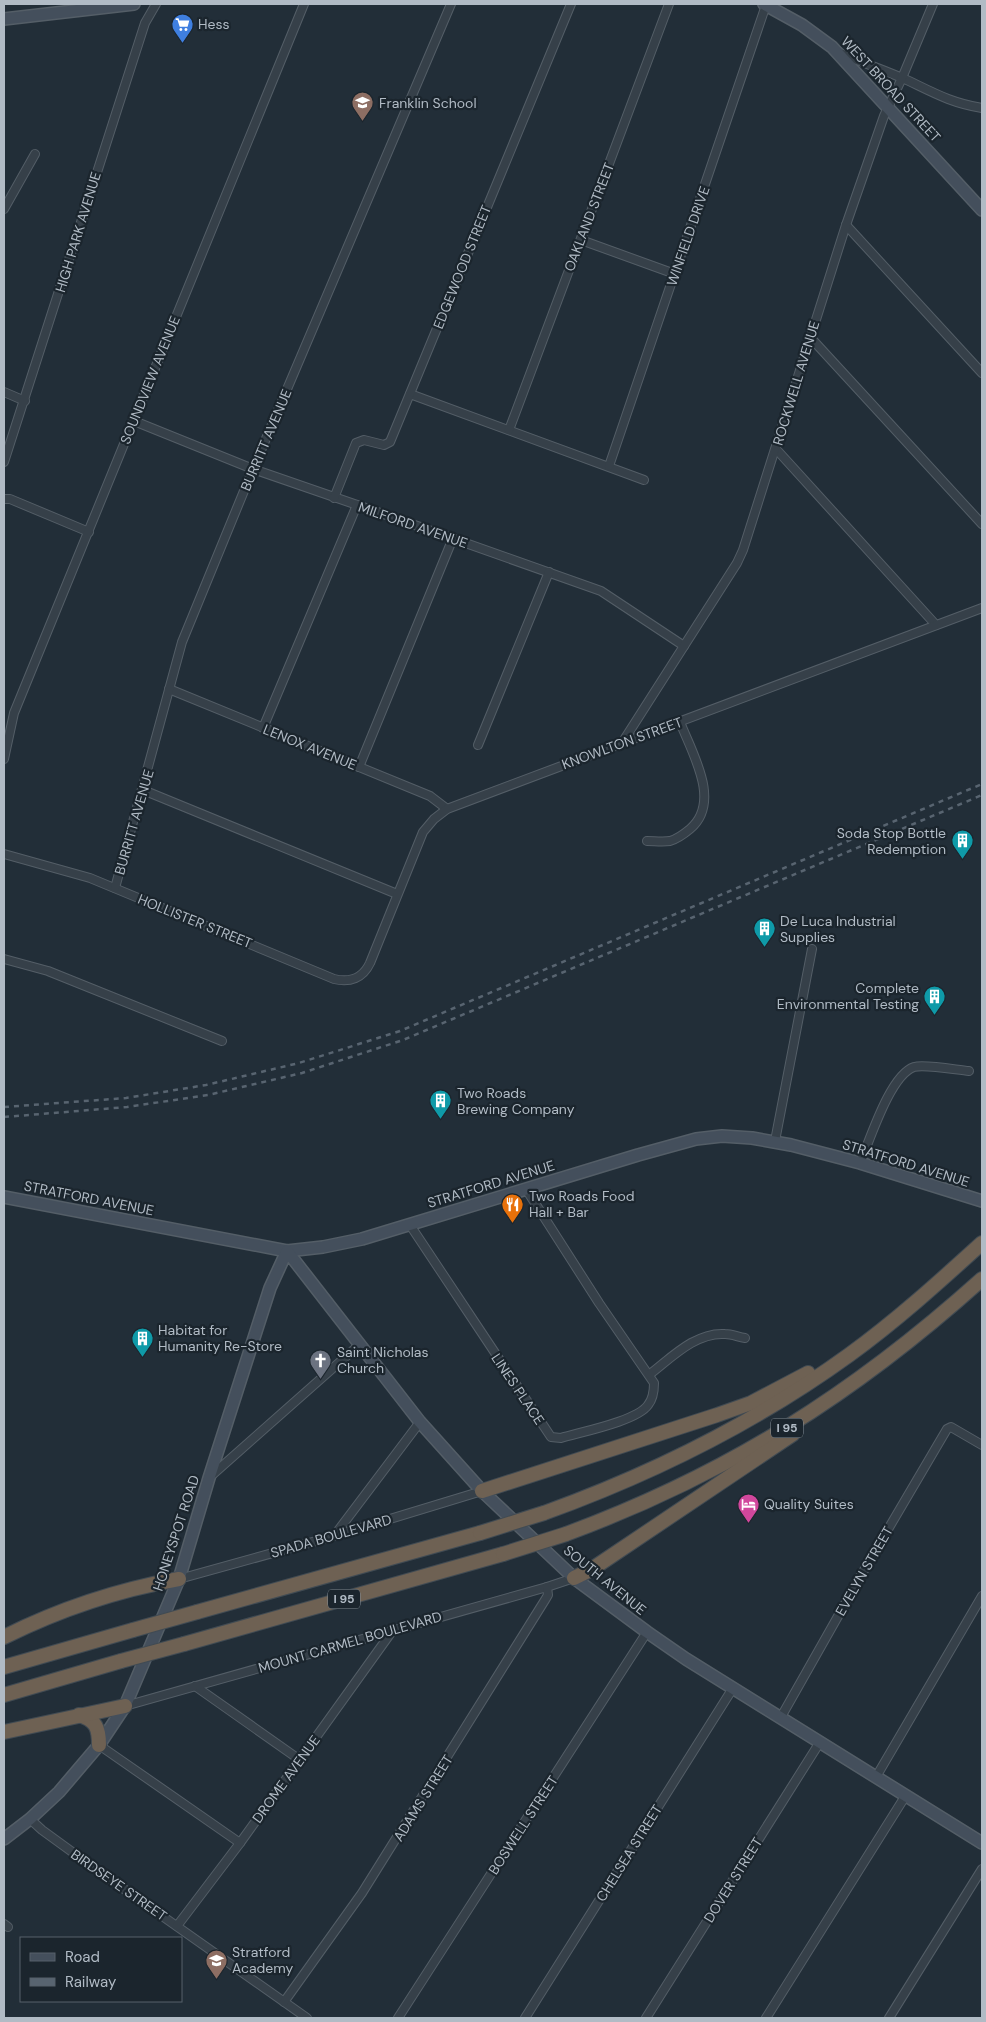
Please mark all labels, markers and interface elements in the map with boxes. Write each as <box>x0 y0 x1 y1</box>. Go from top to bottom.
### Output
supermarket icon: Hess <box>170 12 194 43</box>
place label: Hess <box>198 15 230 33</box>
street label: WEST BROAD STREET <box>837 32 945 146</box>
school or university icon: Franklin School <box>351 91 375 122</box>
place label: Franklin School <box>379 94 477 112</box>
street label: OAKLAND STREET <box>560 160 618 274</box>
street label: HIGH PARK AVENUE <box>51 169 105 294</box>
street label: WINFIELD DRIVE <box>662 184 714 288</box>
street label: EDGEWOOD STREET <box>429 202 495 332</box>
street label: SOUNDVIEW AVENUE <box>116 313 184 447</box>
street label: ROCKWELL AVENUE <box>768 318 824 447</box>
street label: BURRITT AVENUE <box>236 386 296 494</box>
street label: MILFORD AVENUE <box>356 498 470 552</box>
street label: KNOWLTON STREET <box>559 713 685 773</box>
street label: LENOX AVENUE <box>261 720 359 774</box>
street label: BURRITT AVENUE <box>110 767 158 877</box>
place label: Soda Stop Bottle Redemption <box>837 824 946 858</box>
building icon: Soda Stop Bottle Redemption <box>950 829 974 860</box>
street label: HOLLISTER STREET <box>135 890 255 952</box>
place label: De Luca Industrial Supplies <box>780 912 896 946</box>
building icon: De Luca Industrial Supplies <box>752 917 776 948</box>
place label: Complete Environmental Testing <box>777 979 919 1013</box>
building icon: Complete Environmental Testing <box>923 984 947 1015</box>
place label: Two Roads Brewing Company <box>457 1084 575 1118</box>
building icon: Two Roads Brewing Company <box>429 1089 453 1120</box>
street label: STRATFORD AVENUE <box>840 1135 972 1191</box>
street label: STRATFORD AVENUE <box>425 1156 557 1212</box>
street label: STRATFORD AVENUE <box>22 1177 156 1219</box>
place label: Two Roads Food Hall + Bar <box>529 1187 634 1221</box>
restaurant icon: Two Roads Food Hall + Bar <box>501 1192 525 1223</box>
place label: Habitat for Humanity Re-Store <box>158 1321 282 1355</box>
building icon: Habitat for Humanity Re-Store <box>130 1326 154 1357</box>
place label: Saint Nicholas Church <box>337 1343 429 1377</box>
church icon: Saint Nicholas Church <box>309 1348 333 1379</box>
street label: LINES PLACE <box>488 1350 549 1428</box>
road number: I 95 <box>771 1419 803 1438</box>
street label: HONEYSPOT ROAD <box>149 1473 203 1593</box>
hotel icon: Quality Suites <box>736 1492 760 1523</box>
place label: Quality Suites <box>764 1495 854 1513</box>
street label: SPADA BOULEVARD <box>268 1510 394 1562</box>
street label: EVELYN STREET <box>831 1523 897 1619</box>
street label: SOUTH AVENUE <box>560 1541 650 1619</box>
road number: I 95 <box>328 1590 360 1608</box>
street label: MOUNT CARMEL BOULEVARD <box>256 1607 444 1677</box>
street label: DROME AVENUE <box>248 1732 324 1826</box>
street label: ADAMS STREET <box>389 1751 457 1845</box>
street label: BOSWELL STREET <box>484 1772 562 1878</box>
street label: CHELSEA STREET <box>592 1801 666 1905</box>
street label: DOVER STREET <box>700 1834 766 1926</box>
street label: BIRDSEYE STREET <box>67 1845 171 1925</box>
legend <box>20 1937 182 2002</box>
place label: Stratford Academy <box>232 1943 294 1977</box>
text: Road <box>65 1947 100 1967</box>
school or university icon: Stratford Academy <box>204 1948 228 1979</box>
text: Railway <box>65 1972 117 1992</box>

